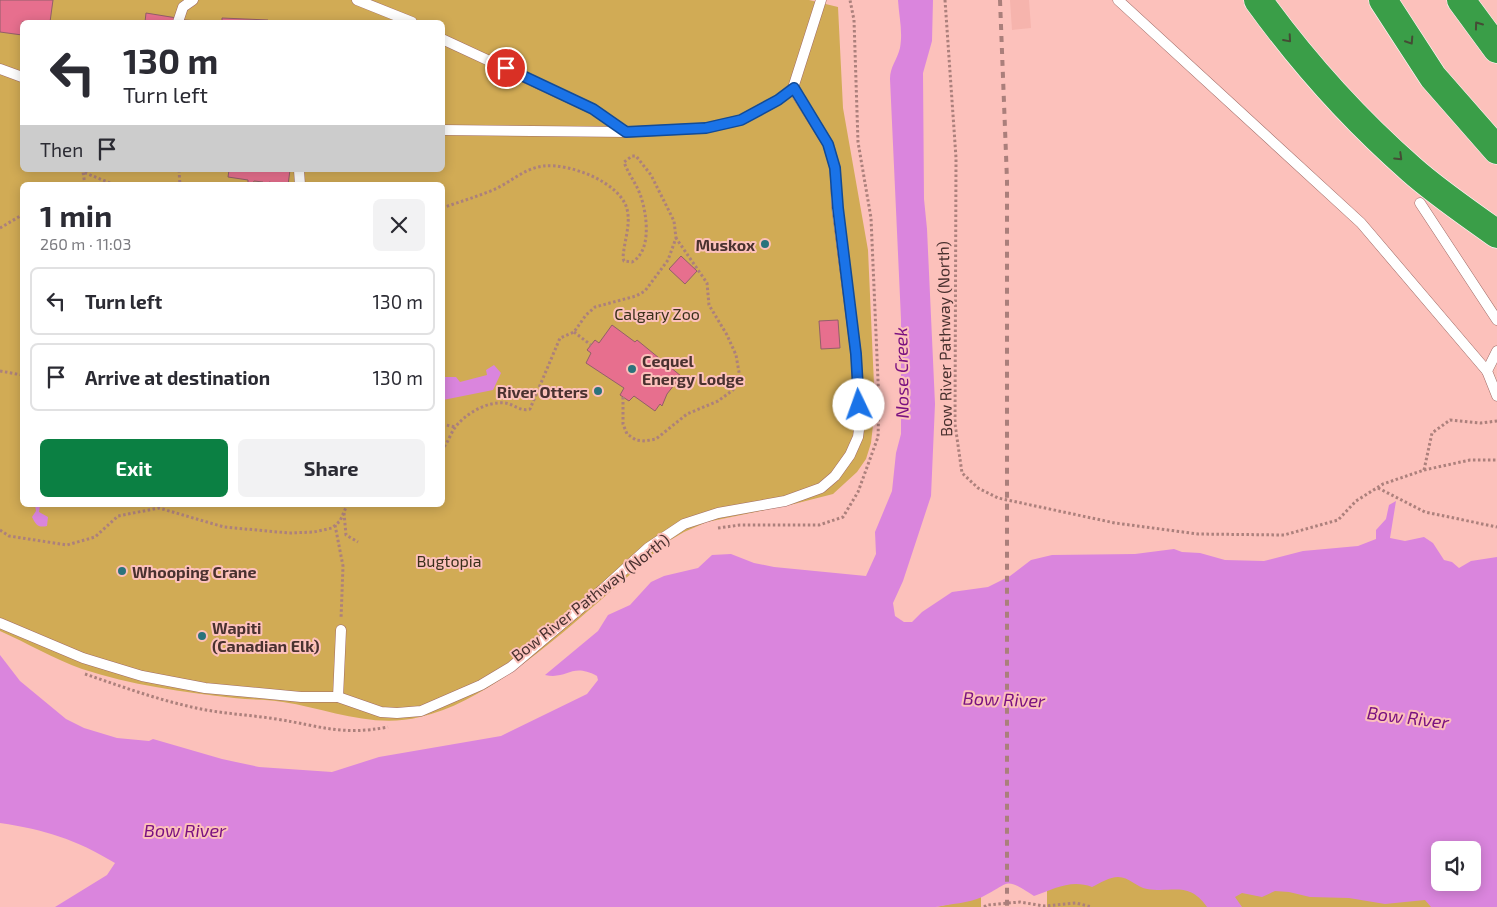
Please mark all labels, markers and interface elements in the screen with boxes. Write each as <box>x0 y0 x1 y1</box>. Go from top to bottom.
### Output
one-way arrow <box>1476 22 1484 31</box>
one-way arrow <box>1282 33 1290 42</box>
one-way arrow <box>1403 36 1413 45</box>
text: 130 m <box>123 39 218 81</box>
icon: left <box>40 40 105 105</box>
pin <box>485 47 527 89</box>
icon: arrive <box>492 54 520 82</box>
text: Turn left <box>123 81 208 107</box>
icon: arrive <box>93 135 121 163</box>
text: Then <box>40 138 83 161</box>
one-way arrow <box>1393 151 1402 160</box>
text: 1 min <box>40 197 112 233</box>
button: close <box>373 199 425 251</box>
text: 260 m · 11:03 <box>40 234 131 253</box>
place label: Muskox <box>695 235 755 254</box>
marker: Muskox <box>759 238 771 250</box>
street label: Bow River Pathway (North) <box>933 241 955 437</box>
icon: left <box>42 287 70 315</box>
text: Turn left <box>85 290 162 313</box>
text: 130 m <box>373 290 423 313</box>
park label: Calgary Zoo <box>614 304 700 323</box>
water label: Nose Creek <box>889 327 913 419</box>
place label: Cequel Energy Lodge <box>642 351 744 389</box>
icon: arrive <box>42 363 70 391</box>
marker: Cequel Energy Lodge <box>626 363 638 375</box>
text: Arrive at destination <box>85 366 270 389</box>
text: 130 m <box>373 366 423 389</box>
position arrow <box>832 378 884 430</box>
place label: River Otters <box>497 382 588 401</box>
marker: River Otters <box>592 385 604 397</box>
button: Exit <box>40 439 228 497</box>
button: Share <box>238 439 425 497</box>
street label: Bow River Pathway (North) <box>507 529 673 665</box>
park label: Bugtopia <box>416 551 482 570</box>
place label: Whooping Crane <box>132 562 256 581</box>
marker: Whooping Crane <box>116 565 128 577</box>
place label: Wapiti (Canadian Elk) <box>212 618 320 655</box>
marker: Wapiti (Canadian Elk) <box>196 630 208 642</box>
water label: Bow River <box>962 687 1046 711</box>
water label: Bow River <box>1366 701 1451 733</box>
water label: Bow River <box>144 819 227 841</box>
map controls <box>1431 841 1481 891</box>
button: sound <box>1431 841 1481 891</box>

